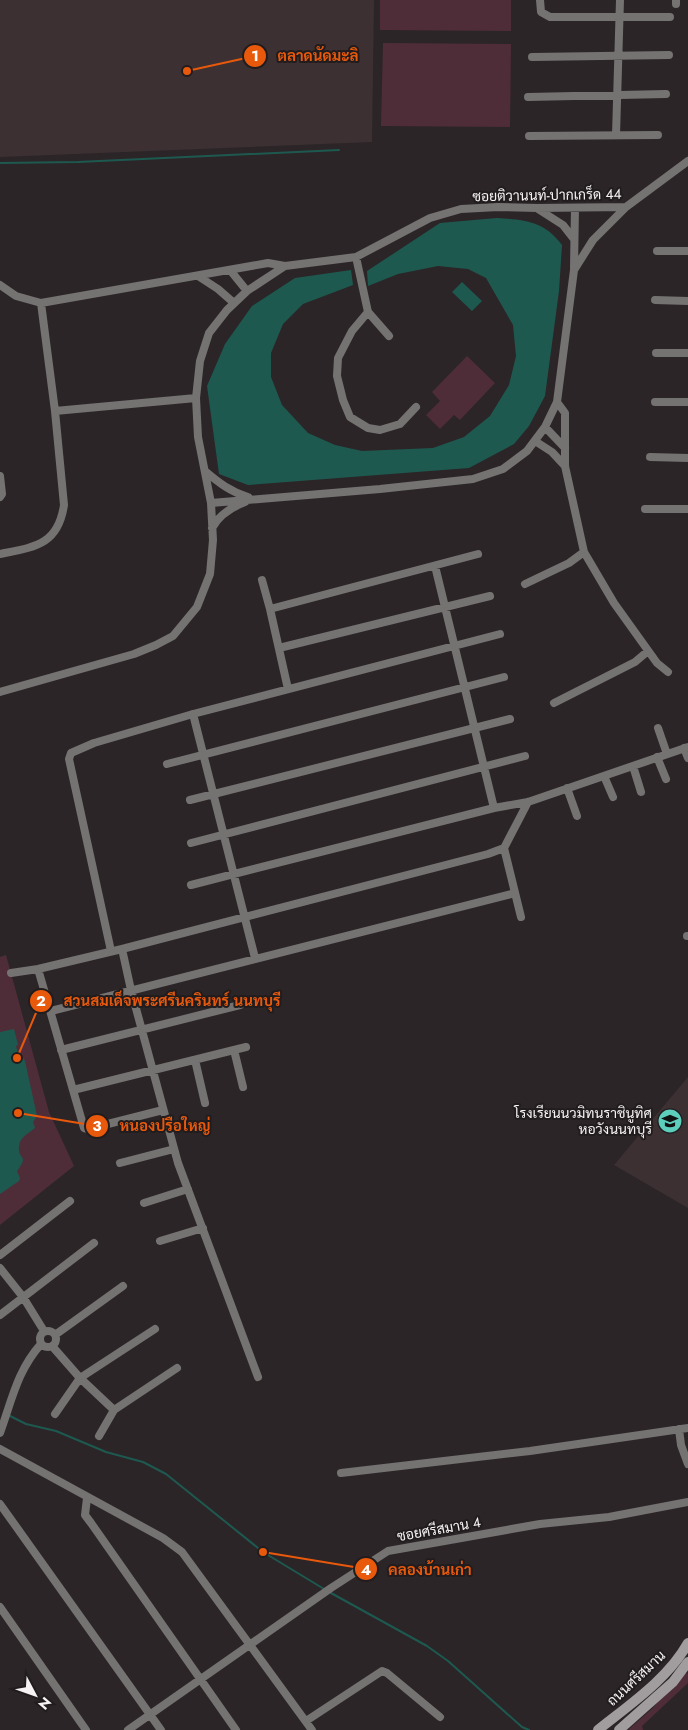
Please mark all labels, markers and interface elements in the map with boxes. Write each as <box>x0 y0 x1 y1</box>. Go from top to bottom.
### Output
callout: ตลาดนัดมะลิ <box>242 41 368 71</box>
text: 1 <box>251 45 259 67</box>
text: ตลาดนัดมะลิ <box>278 45 358 67</box>
street label: ซอยติวานนท์-ปากเกร็ด 44 <box>472 184 622 206</box>
callout: สวนสมเด็จพระศรีนครินทร์ นนทบุรี <box>28 986 290 1016</box>
text: 2 <box>36 990 46 1012</box>
text: สวนสมเด็จพระศรีนครินทร์ นนทบุรี <box>64 990 281 1012</box>
place label: โรงเรียนนวมิทนราชินูทิศ หอวังนนทบุรี <box>513 1103 652 1139</box>
school or university icon: โรงเรียนนวมิทนราชินูทิศ หอวังนนทบุรี <box>657 1108 683 1134</box>
callout: หนองปรือใหญ่ <box>85 1111 221 1141</box>
text: 3 <box>92 1115 102 1137</box>
text: หนองปรือใหญ่ <box>120 1115 210 1137</box>
street label: ซอยศรีสมาน 4 <box>395 1512 483 1546</box>
callout: คลองบ้านเก่า <box>354 1554 482 1584</box>
text: 4 <box>361 1559 371 1581</box>
text: คลองบ้านเก่า <box>388 1559 472 1581</box>
street label: ถนนศรีสมาน <box>602 1646 670 1710</box>
north arrow <box>10 1670 60 1720</box>
text: N <box>34 1693 56 1714</box>

